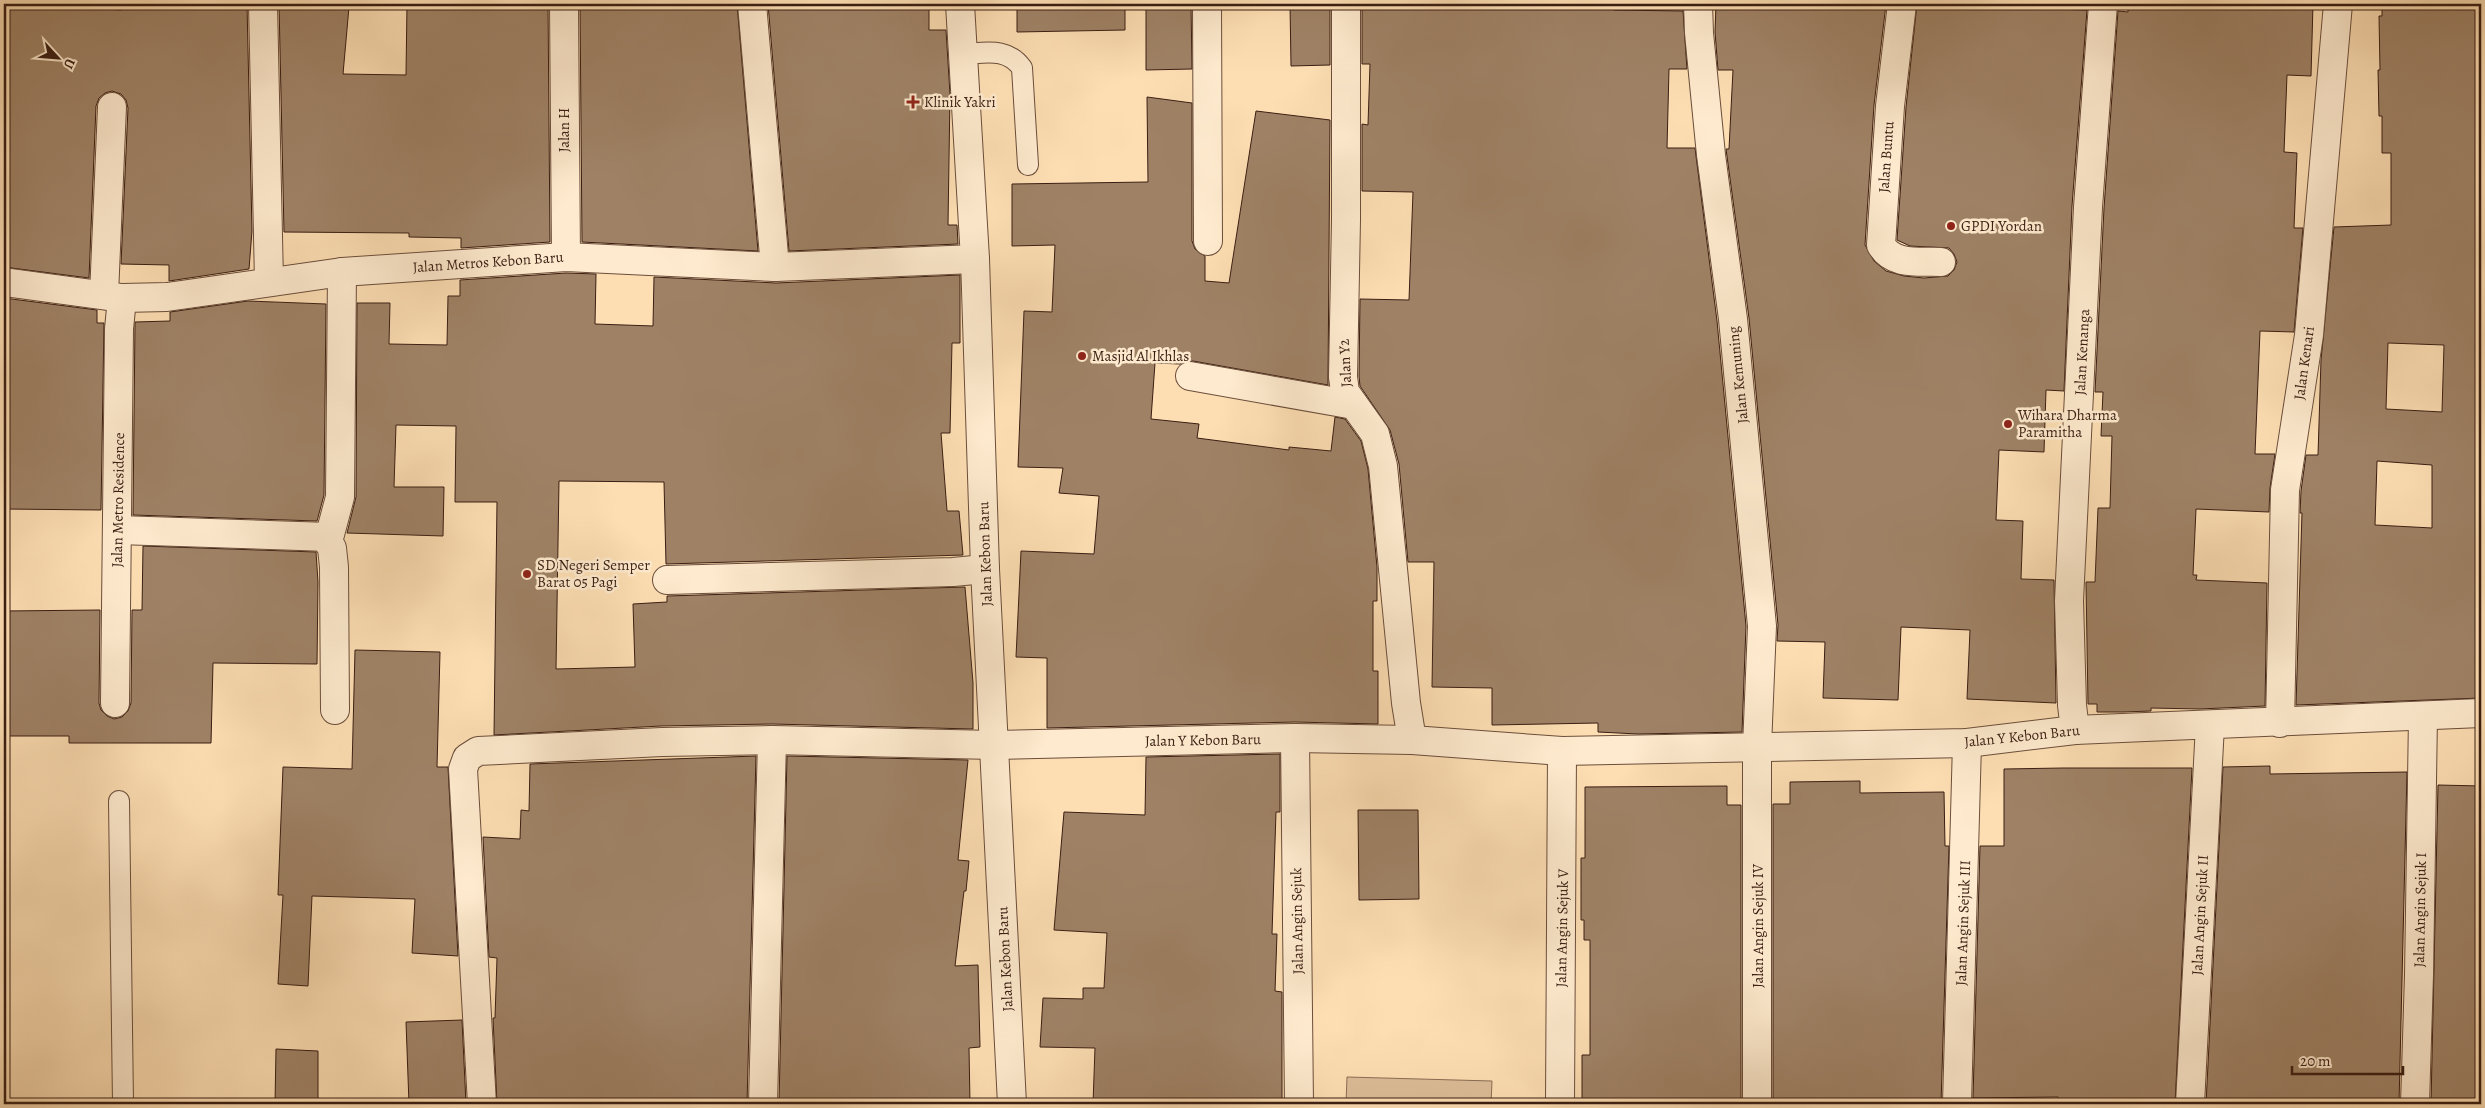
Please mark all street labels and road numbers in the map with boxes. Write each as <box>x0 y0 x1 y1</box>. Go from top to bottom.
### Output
street label: Jalan H <box>554 108 574 152</box>
street label: Jalan Buntu <box>1874 120 1899 193</box>
street label: Jalan Metros Kebon Baru <box>412 247 565 277</box>
street label: Jalan Kenanga <box>2070 308 2094 396</box>
street label: Jalan Kemuning <box>1723 325 1753 425</box>
street label: Jalan Kenari <box>2289 325 2319 401</box>
street label: Jalan Y2 <box>1334 338 1356 388</box>
street label: Jalan Metro Residence <box>107 432 129 568</box>
street label: Jalan Kebon Baru <box>973 500 997 607</box>
street label: Jalan Y Kebon Baru <box>1963 720 2082 752</box>
street label: Jalan Y Kebon Baru <box>1145 729 1262 751</box>
street label: Jalan Angin Sejuk I <box>2409 852 2431 968</box>
street label: Jalan Angin Sejuk II <box>2187 854 2213 976</box>
street label: Jalan Angin Sejuk III <box>1951 860 1975 986</box>
street label: Jalan Angin Sejuk IV <box>1748 863 1768 988</box>
street label: Jalan Angin Sejuk <box>1286 867 1308 974</box>
street label: Jalan Angin Sejuk V <box>1551 868 1573 988</box>
street label: Jalan Kebon Baru <box>992 905 1018 1012</box>

